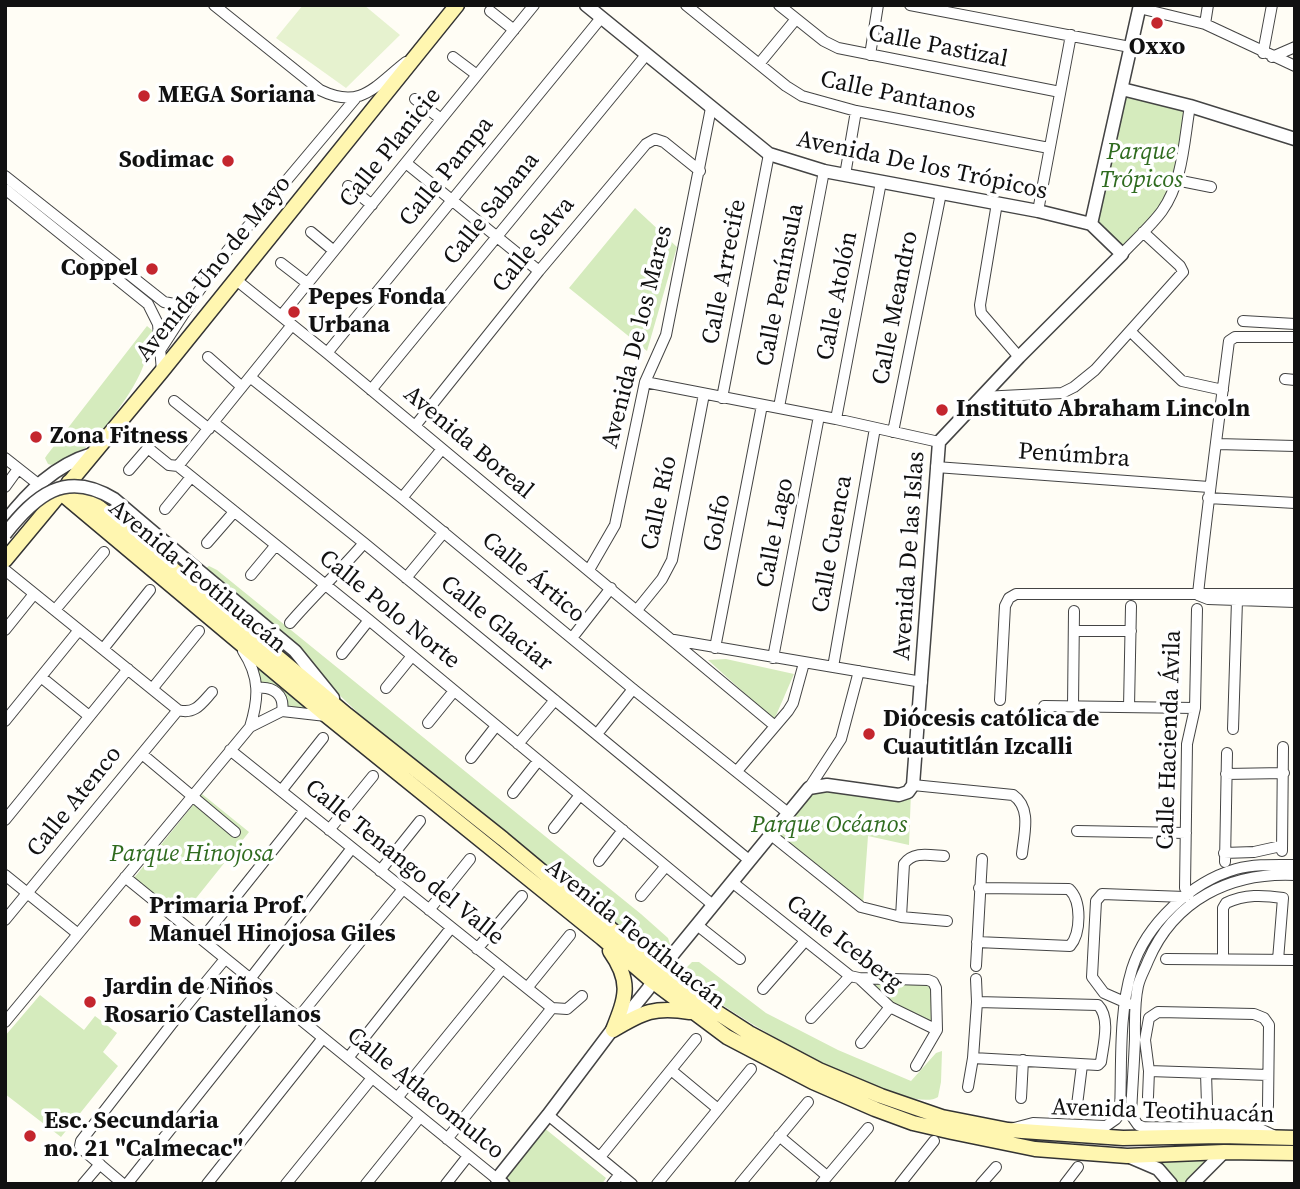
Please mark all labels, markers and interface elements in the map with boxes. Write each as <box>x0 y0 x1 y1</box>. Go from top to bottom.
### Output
marker: Oxxo <box>1149 15 1165 31</box>
street label: Calle Pastizal <box>866 19 1010 75</box>
place label: Oxxo <box>1129 34 1185 62</box>
street label: Calle Pantanos <box>818 65 978 127</box>
place label: MEGA Soriana <box>158 82 316 110</box>
street label: Calle Planicie <box>334 82 448 214</box>
marker: MEGA Soriana <box>136 88 152 104</box>
street label: Calle Pampa <box>394 111 500 233</box>
street label: Avenida De los Trópicos <box>794 125 1050 207</box>
park label: Parque Trópicos <box>1099 139 1183 195</box>
place label: Sodimac <box>119 147 214 175</box>
street label: Calle Sabana <box>438 147 546 271</box>
marker: Sodimac <box>220 153 236 169</box>
street label: Avenida Uno de Mayo <box>130 170 298 368</box>
street label: Calle Selva <box>487 191 581 299</box>
street label: Calle Arrecife <box>697 197 753 347</box>
street label: Calle Península <box>751 201 811 369</box>
street label: Avenida De los Mares <box>596 223 680 451</box>
street label: Calle Atolón <box>811 229 865 363</box>
street label: Calle Meandro <box>867 229 925 387</box>
place label: Coppel <box>61 255 138 283</box>
marker: Coppel <box>144 261 160 277</box>
place label: Pepes Fonda Urbana <box>308 284 446 340</box>
marker: Pepes Fonda Urbana <box>286 304 302 320</box>
street label: Avenida Boreal <box>397 380 539 506</box>
place label: Instituto Abraham Lincoln <box>956 396 1250 424</box>
marker: Instituto Abraham Lincoln <box>934 402 950 418</box>
place label: Zona Fitness <box>50 423 188 451</box>
marker: Zona Fitness <box>28 429 44 445</box>
street label: Penúmbra <box>1017 438 1131 474</box>
street label: Avenida De las Islas <box>888 451 932 661</box>
street label: Calle Río <box>636 453 684 553</box>
street label: Calle Cuenca <box>807 473 859 615</box>
street label: Calle Lago <box>751 476 801 590</box>
street label: Golfo <box>698 492 738 554</box>
street label: Avenida Teotihuacán <box>102 494 292 660</box>
street label: Calle Ártico <box>476 527 590 629</box>
street label: Calle Polo Norte <box>313 544 465 676</box>
street label: Calle Glaciar <box>434 570 558 678</box>
street label: Calle Hacienda Ávila <box>1152 630 1188 850</box>
place label: Diócesis católica de Cuautitlán Izcalli <box>883 706 1099 762</box>
marker: Diócesis católica de Cuautitlán Izcalli <box>861 726 877 742</box>
street label: Calle Atenco <box>22 741 128 863</box>
street label: Calle Tenango del Valle <box>299 774 509 952</box>
park label: Parque Océanos <box>751 812 907 840</box>
park label: Parque Hinojosa <box>110 841 274 869</box>
street label: Avenida Teotihuacán <box>539 854 731 1016</box>
street label: Calle Iceberg <box>780 890 908 998</box>
place label: Primaria Prof. Manuel Hinojosa Giles <box>149 893 396 949</box>
marker: Primaria Prof. Manuel Hinojosa Giles <box>127 913 143 929</box>
place label: Jardin de Niños Rosario Castellanos <box>104 974 321 1030</box>
marker: Jardin de Niños Rosario Castellanos <box>82 994 98 1010</box>
street label: Calle Atlacomulco <box>340 1022 510 1166</box>
street label: Avenida Teotihuacán <box>1051 1094 1275 1130</box>
place label: Esc. Secundaria no. 21 "Calmecac" <box>44 1108 243 1164</box>
marker: Esc. Secundaria no. 21 "Calmecac" <box>22 1128 38 1144</box>

